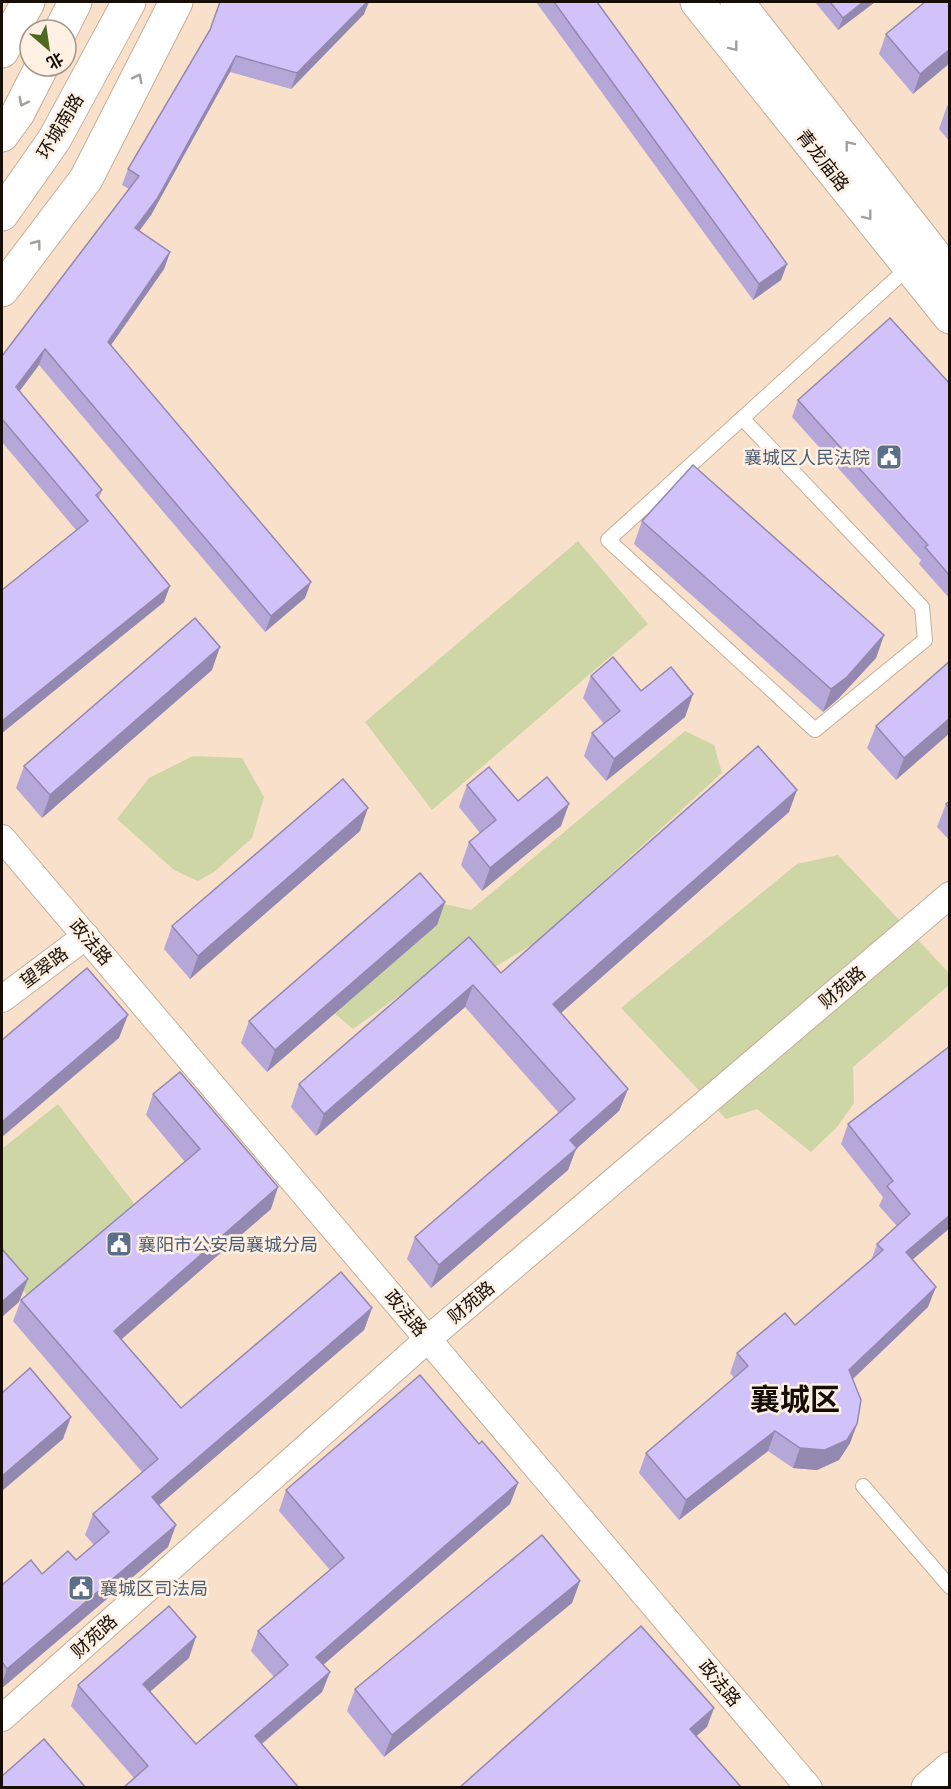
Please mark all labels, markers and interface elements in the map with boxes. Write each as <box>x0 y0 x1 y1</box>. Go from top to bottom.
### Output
north arrow <box>18 18 78 78</box>
one-way arrow <box>726 40 737 51</box>
text: 北 <box>43 48 67 73</box>
one-way arrow <box>130 73 142 84</box>
street label: 环城南路 <box>32 90 88 162</box>
one-way arrow <box>19 95 31 106</box>
street label: 青龙庙路 <box>793 125 853 195</box>
one-way arrow <box>846 141 857 152</box>
one-way arrow <box>861 209 872 220</box>
one-way arrow <box>30 240 41 251</box>
public building icon: 襄城区人民法院 <box>874 442 904 472</box>
place label: 襄城区人民法院 <box>744 447 870 468</box>
street label: 政法路 <box>65 915 117 969</box>
street label: 望翠路 <box>16 942 72 992</box>
street label: 财苑路 <box>815 962 869 1012</box>
public building icon: 襄阳市公安局襄城分局 <box>104 1229 134 1259</box>
place label: 襄阳市公安局襄城分局 <box>138 1234 318 1255</box>
street label: 财苑路 <box>444 1277 498 1327</box>
street label: 政法路 <box>381 1286 431 1340</box>
district label: 襄城区 <box>750 1381 840 1417</box>
public building icon: 襄城区司法局 <box>66 1573 96 1603</box>
place label: 襄城区司法局 <box>100 1578 208 1599</box>
street label: 财苑路 <box>67 1610 121 1662</box>
street label: 政法路 <box>695 1656 745 1710</box>

